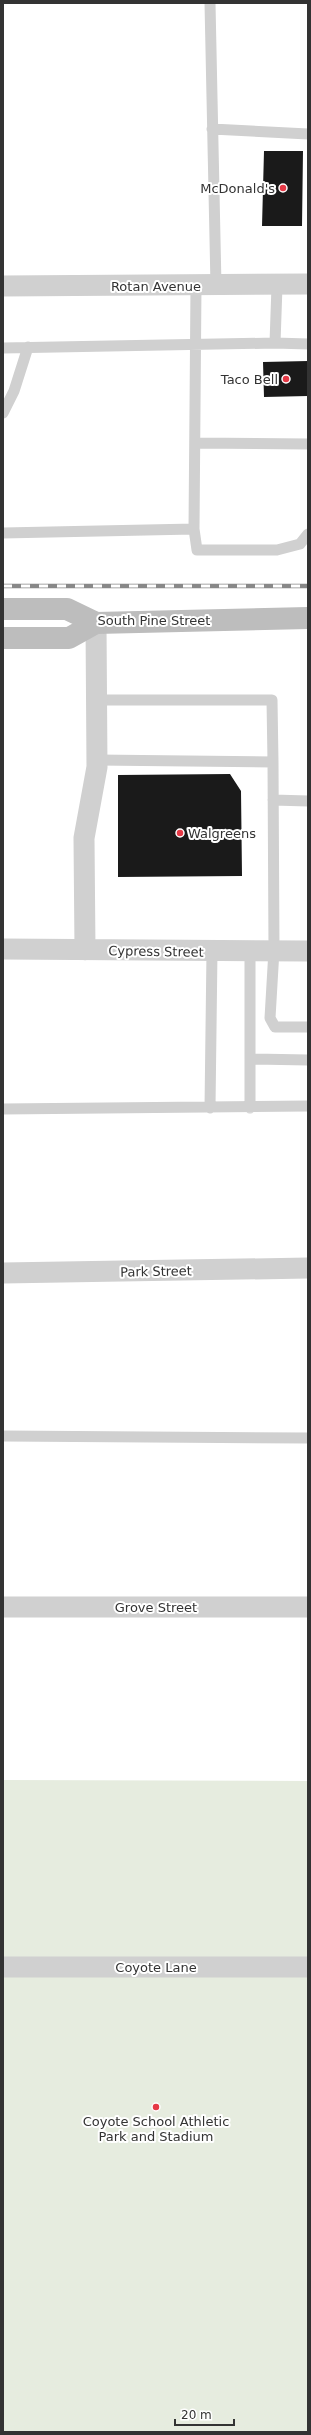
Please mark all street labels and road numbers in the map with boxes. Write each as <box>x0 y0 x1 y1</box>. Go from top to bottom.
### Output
street label: Rotan Avenue <box>111 279 201 294</box>
street label: South Pine Street <box>98 613 210 628</box>
street label: Cypress Street <box>108 943 204 960</box>
street label: Park Street <box>120 1263 192 1280</box>
street label: Grove Street <box>115 1600 197 1615</box>
street label: Coyote Lane <box>115 1960 197 1975</box>

